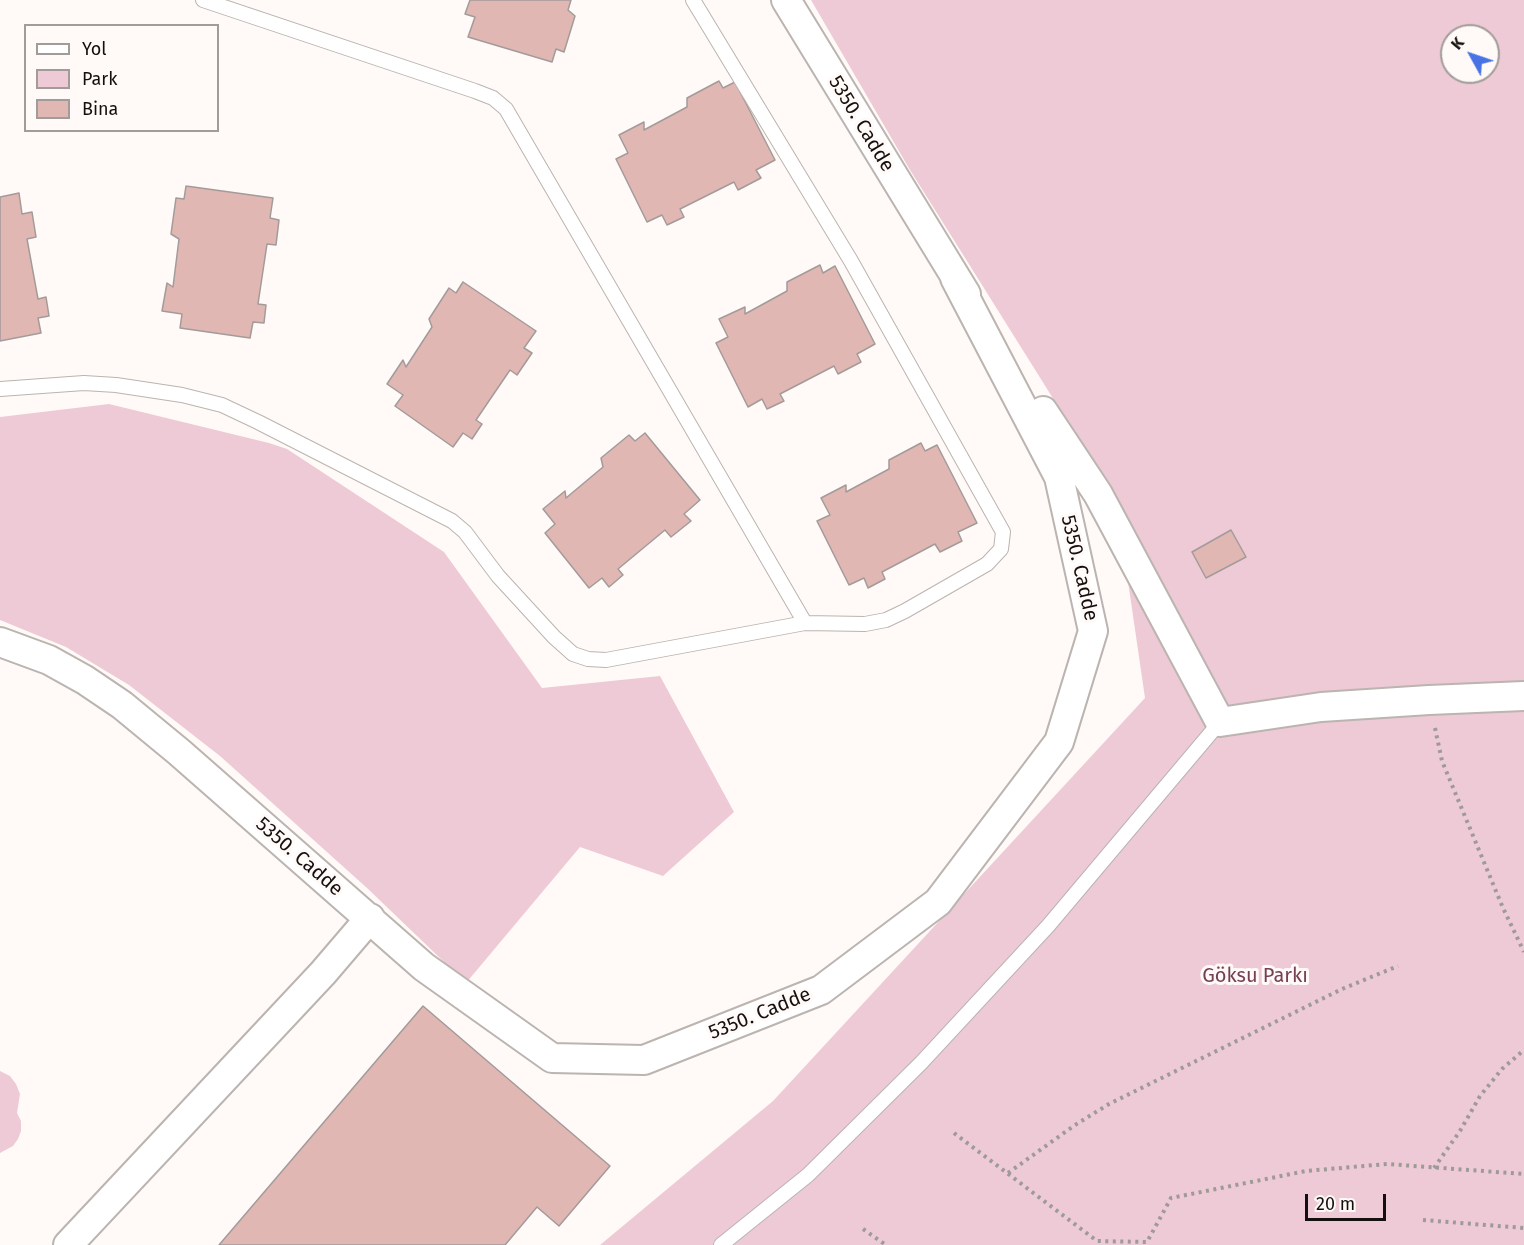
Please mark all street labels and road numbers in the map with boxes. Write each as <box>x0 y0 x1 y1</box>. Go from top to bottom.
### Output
street label: 5350. Cadde <box>823 72 899 176</box>
street label: 5350. Cadde <box>1055 513 1103 623</box>
street label: 5350. Cadde <box>250 813 348 901</box>
street label: 5350. Cadde <box>706 983 814 1045</box>

